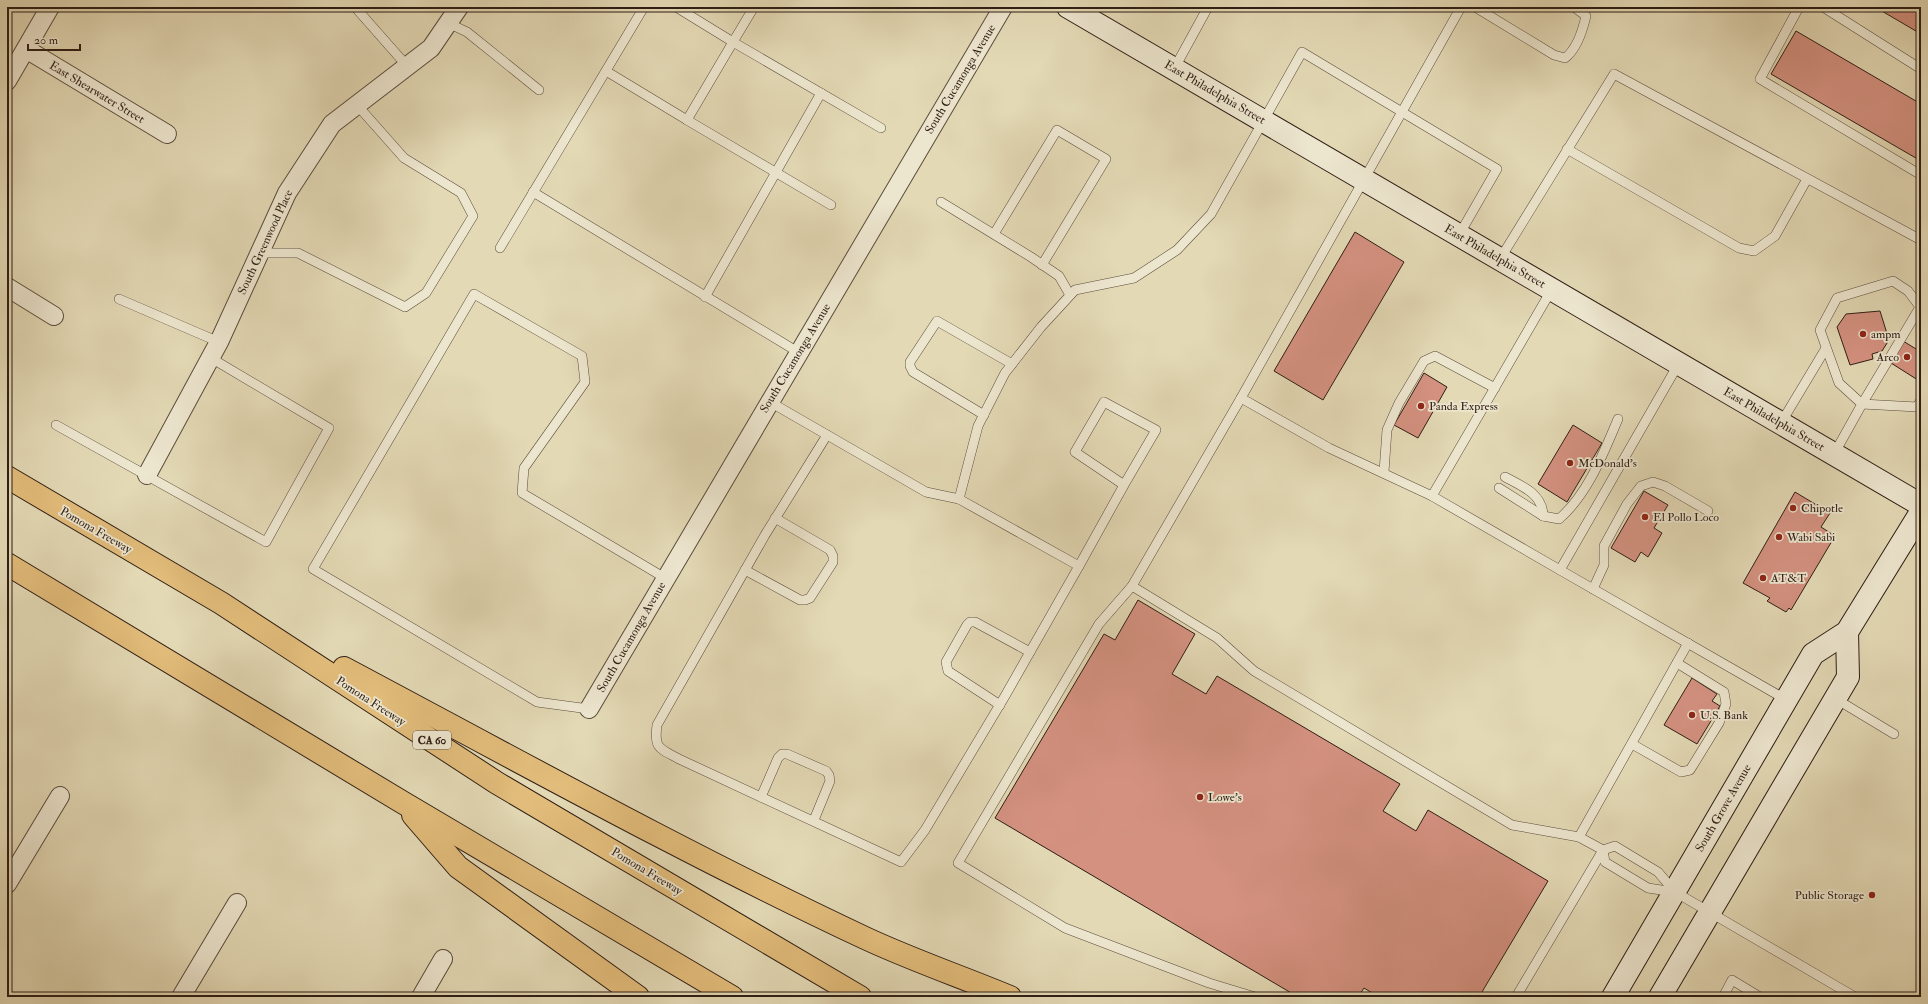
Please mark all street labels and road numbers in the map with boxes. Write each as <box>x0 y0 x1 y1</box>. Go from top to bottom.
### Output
street label: South Cucamonga Avenue <box>922 22 999 137</box>
street label: East Philadelphia Street <box>1161 57 1268 128</box>
street label: East Shearwater Street <box>46 58 147 127</box>
street label: South Greenwood Place <box>235 187 296 297</box>
street label: East Philadelphia Street <box>1441 221 1548 292</box>
street label: South Cucamonga Avenue <box>757 301 834 416</box>
street label: East Philadelphia Street <box>1720 384 1827 455</box>
street label: Pomona Freeway <box>57 504 135 557</box>
street label: South Cucamonga Avenue <box>594 579 669 695</box>
street label: Pomona Freeway <box>333 673 409 730</box>
road number: CA 60 <box>413 731 451 749</box>
street label: South Grove Avenue <box>1692 762 1755 855</box>
street label: Pomona Freeway <box>608 844 686 899</box>

